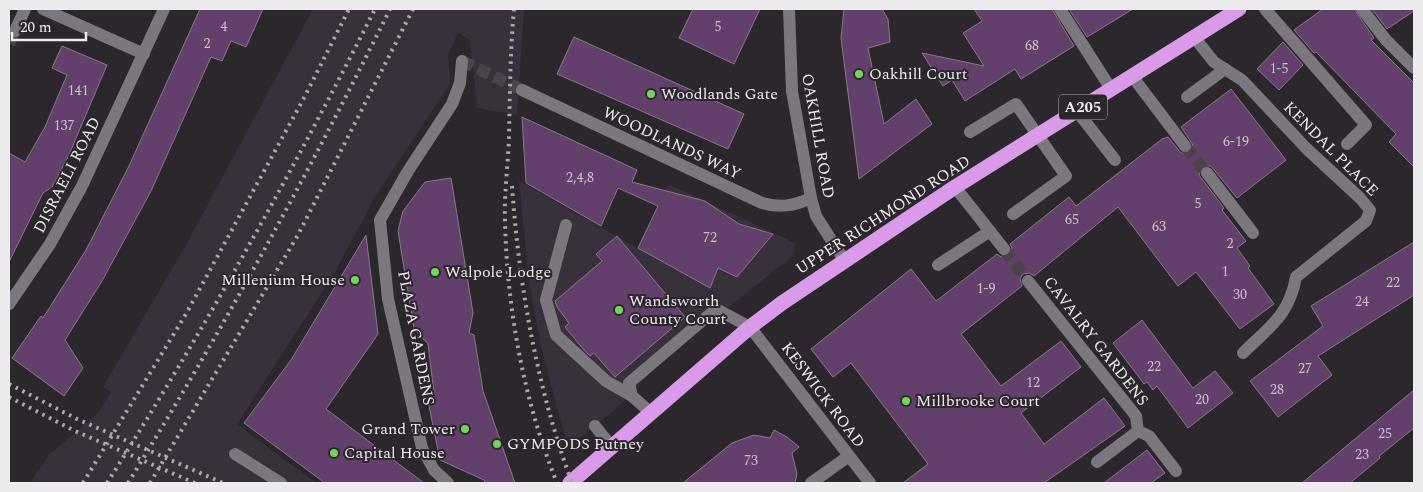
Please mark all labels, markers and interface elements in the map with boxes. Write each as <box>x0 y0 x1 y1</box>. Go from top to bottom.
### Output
scale bar <box>12 10 86 42</box>
text: 20 m <box>20 16 52 39</box>
house number: 4 <box>221 16 228 37</box>
house number: 5 <box>715 16 722 37</box>
house number: 2 <box>204 33 211 54</box>
house number: 68 <box>1025 35 1039 56</box>
house number: 1-5 <box>1269 58 1289 79</box>
place label: Oakhill Court <box>869 62 968 86</box>
marker: Oakhill Court <box>853 68 865 80</box>
street label: OAKHILL ROAD <box>795 72 841 200</box>
house number: 141 <box>68 80 89 101</box>
place label: Woodlands Gate <box>661 82 778 106</box>
marker: Woodlands Gate <box>645 88 657 100</box>
road number: A205 <box>1059 94 1107 120</box>
street label: KENDAL PLACE <box>1278 96 1384 202</box>
street label: WOODLANDS WAY <box>599 100 745 186</box>
street label: DISRAELI ROAD <box>27 113 107 237</box>
house number: 137 <box>54 115 75 136</box>
house number: 6-19 <box>1223 131 1249 152</box>
street label: UPPER RICHMOND ROAD <box>791 149 975 281</box>
house number: 2,4,8 <box>566 167 594 188</box>
house number: 5 <box>1195 193 1202 214</box>
house number: 65 <box>1065 209 1079 230</box>
house number: 63 <box>1152 216 1166 237</box>
house number: 72 <box>703 227 717 248</box>
house number: 2 <box>1227 233 1234 254</box>
place label: Walpole Lodge <box>445 260 551 284</box>
house number: 1 <box>1222 261 1229 282</box>
marker: Walpole Lodge <box>429 266 441 278</box>
place label: Millenium House <box>221 268 345 292</box>
street label: PLAZA GARDENS <box>391 268 441 408</box>
street label: CAVALRY GARDENS <box>1038 271 1154 411</box>
house number: 22 <box>1386 272 1400 293</box>
marker: Millenium House <box>349 274 361 286</box>
house number: 1-9 <box>976 278 996 299</box>
house number: 30 <box>1233 284 1247 305</box>
place label: Wandsworth County Court <box>629 289 726 331</box>
house number: 24 <box>1355 291 1369 312</box>
marker: Wandsworth County Court <box>613 304 625 316</box>
street label: KESWICK ROAD <box>775 337 871 453</box>
house number: 22 <box>1147 356 1161 377</box>
house number: 27 <box>1298 358 1312 379</box>
house number: 12 <box>1026 372 1040 393</box>
house number: 28 <box>1270 379 1284 400</box>
place label: Millbrooke Court <box>916 389 1040 413</box>
house number: 20 <box>1195 389 1209 410</box>
marker: Millbrooke Court <box>900 395 912 407</box>
place label: Grand Tower <box>361 417 455 441</box>
marker: Grand Tower <box>459 423 471 435</box>
house number: 25 <box>1378 423 1392 444</box>
place label: GYMPODS Putney <box>507 432 645 456</box>
marker: GYMPODS Putney <box>491 438 503 450</box>
place label: Capital House <box>344 441 445 465</box>
house number: 23 <box>1355 444 1369 465</box>
marker: Capital House <box>328 447 340 459</box>
house number: 73 <box>744 450 758 471</box>

